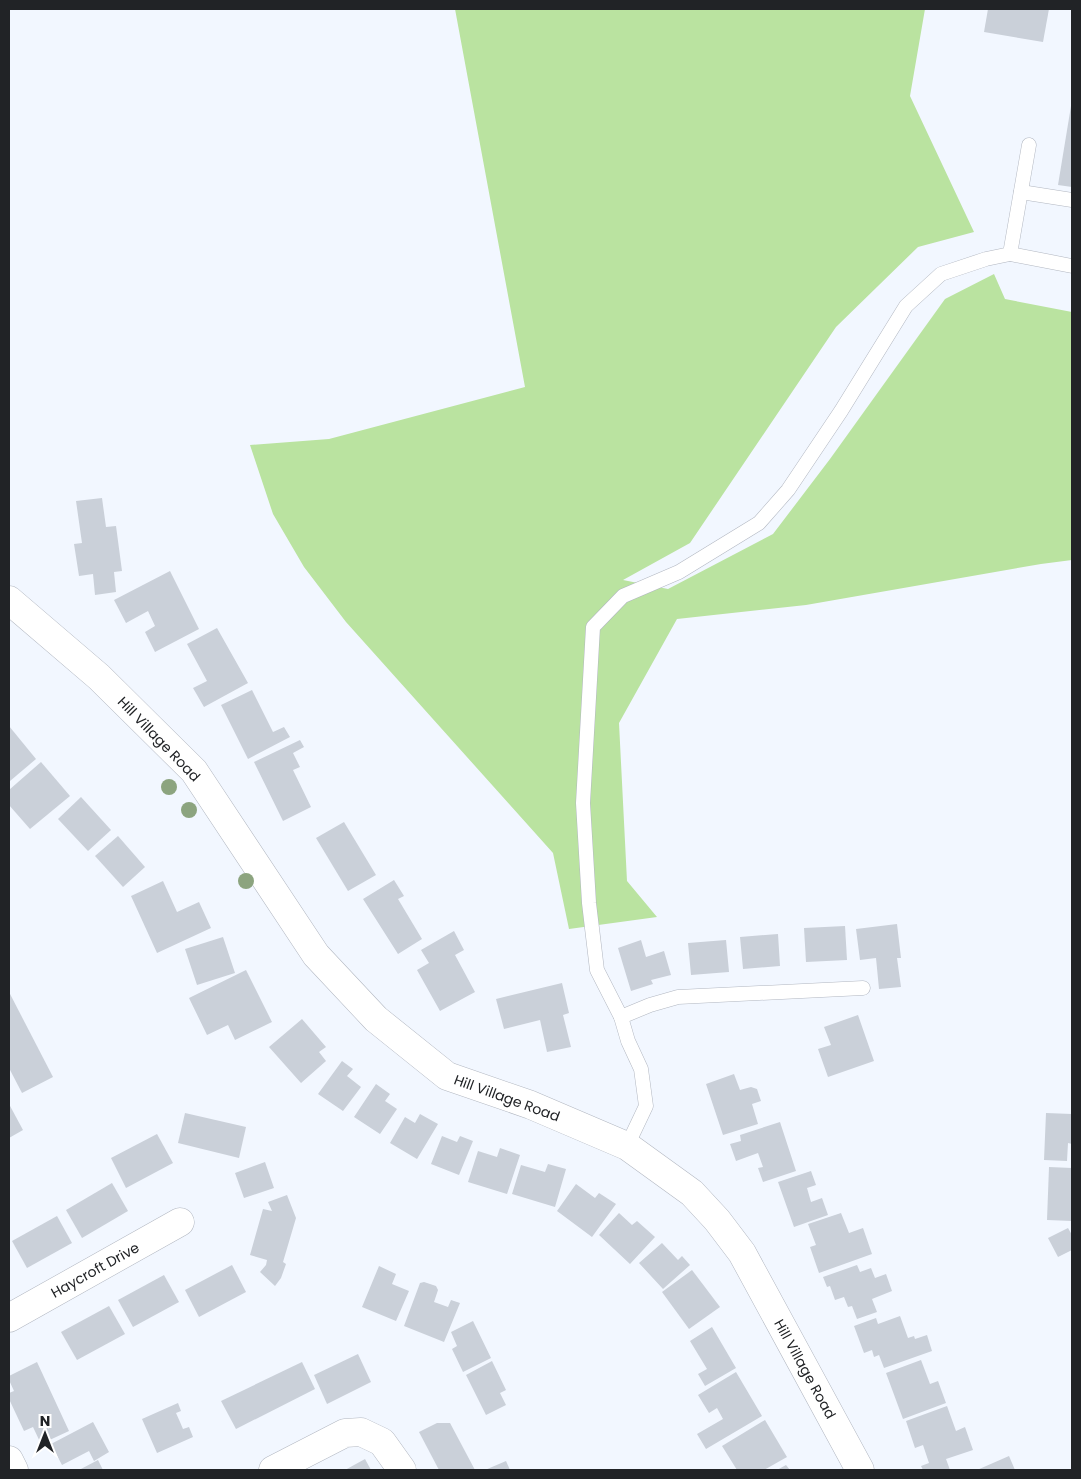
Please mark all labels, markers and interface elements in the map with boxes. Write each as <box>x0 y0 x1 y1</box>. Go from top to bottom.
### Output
street label: Hill Village Road <box>113 692 205 786</box>
street label: Hill Village Road <box>451 1070 563 1126</box>
street label: Haycroft Drive <box>47 1237 143 1303</box>
street label: Hill Village Road <box>769 1315 841 1423</box>
north arrow <box>20 1409 70 1459</box>
text: N <box>40 1411 50 1431</box>

